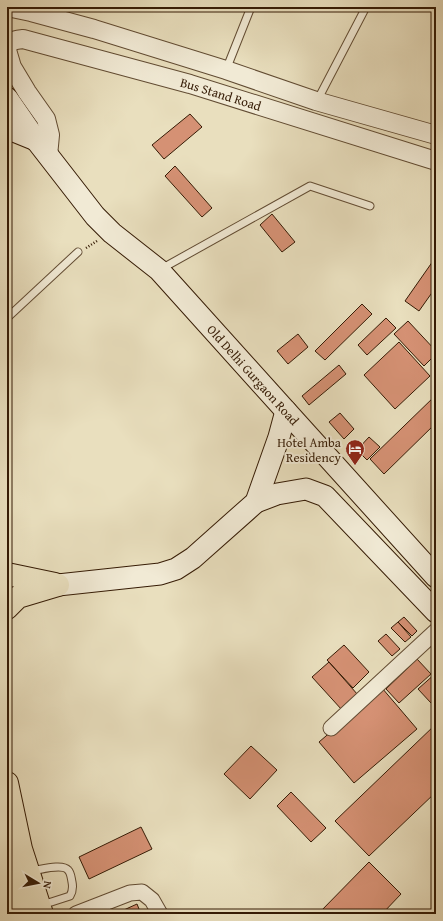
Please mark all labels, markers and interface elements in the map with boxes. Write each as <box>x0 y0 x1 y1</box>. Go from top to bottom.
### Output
street label: Bus Stand Road <box>178 73 264 116</box>
street label: Old Delhi Gurgaon Road <box>202 320 303 430</box>
place label: Hotel Amba Residency <box>277 433 342 467</box>
hotel icon: Hotel Amba Residency <box>344 438 366 466</box>
north arrow <box>18 863 58 903</box>
text: N <box>39 880 56 890</box>

